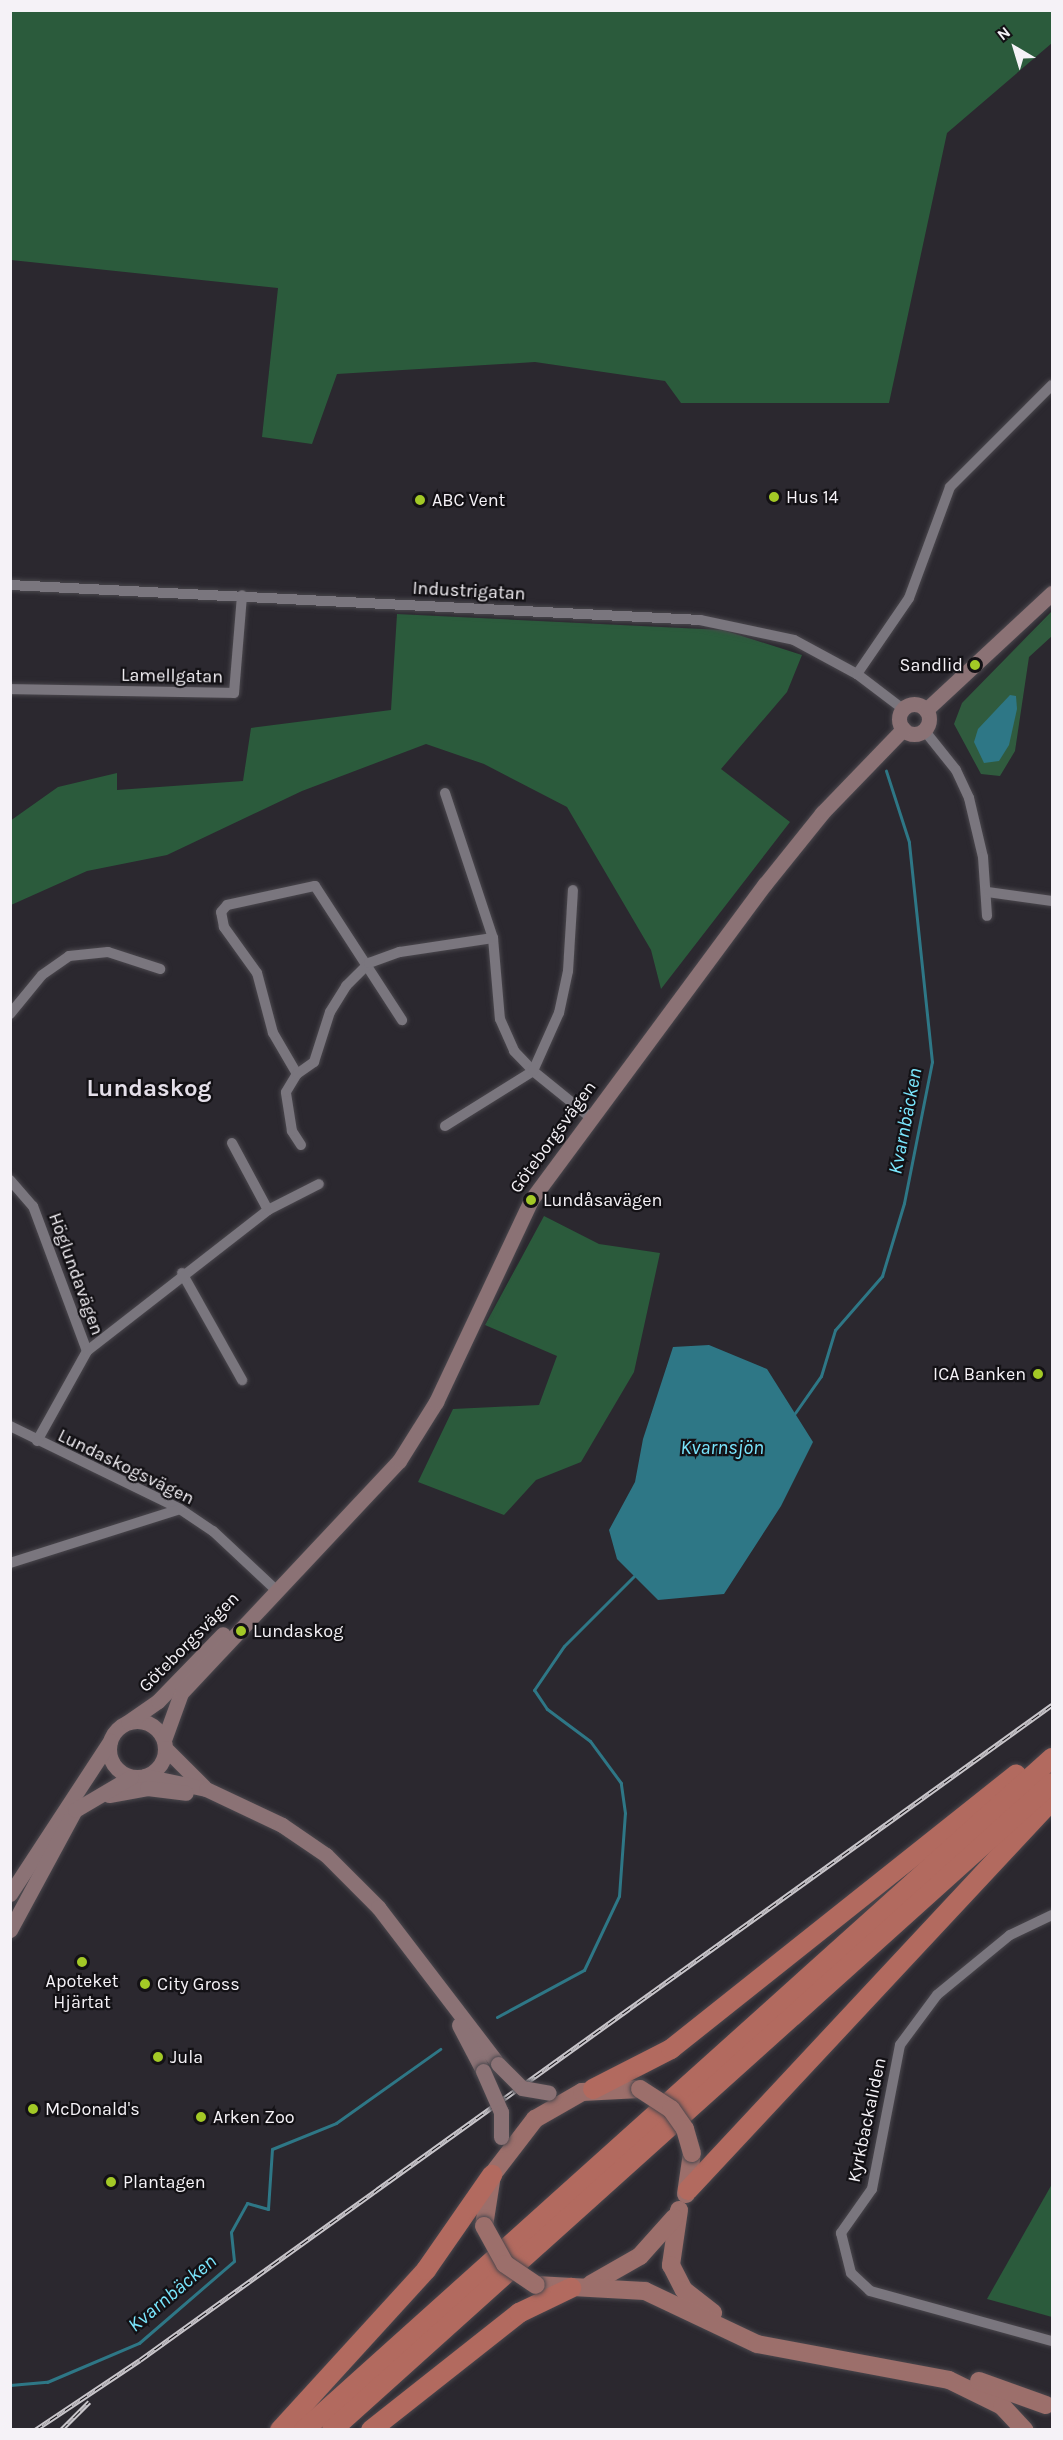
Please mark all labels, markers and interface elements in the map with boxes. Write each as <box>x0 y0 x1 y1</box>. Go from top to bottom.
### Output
north arrow <box>985 18 1045 78</box>
text: N <box>993 22 1014 44</box>
place label: Hus 14 <box>786 486 839 508</box>
place label: ABC Vent <box>432 489 505 511</box>
marker: Hus 14 <box>767 490 781 504</box>
marker: ABC Vent <box>413 493 427 507</box>
street label: Industrigatan <box>412 577 526 605</box>
place label: Sandlid <box>900 654 963 676</box>
marker: Sandlid <box>968 658 982 672</box>
street label: Lamellgatan <box>121 664 223 688</box>
water label: Kvarnbäcken <box>883 1066 927 1176</box>
district label: Lundaskog <box>86 1075 212 1103</box>
street label: Göteborgsvägen <box>505 1077 601 1197</box>
place label: Lundåsavägen <box>543 1189 662 1211</box>
marker: Lundåsavägen <box>524 1193 538 1207</box>
street label: Höglundavägen <box>44 1210 108 1338</box>
place label: ICA Banken <box>933 1363 1026 1385</box>
marker: ICA Banken <box>1031 1367 1045 1381</box>
street label: Lundaskogsvägen <box>54 1425 198 1509</box>
water label: Kvarnsjön <box>680 1435 764 1459</box>
street label: Göteborgsvägen <box>134 1587 244 1697</box>
place label: Lundaskog <box>253 1620 343 1642</box>
marker: Lundaskog <box>234 1624 248 1638</box>
marker: Apoteket Hjärtat <box>75 1955 89 1969</box>
place label: Apoteket Hjärtat <box>46 1971 118 2014</box>
place label: City Gross <box>157 1973 240 1995</box>
marker: City Gross <box>138 1977 152 1991</box>
place label: Jula <box>170 2046 203 2068</box>
marker: Jula <box>151 2050 165 2064</box>
street label: Kyrkbackaliden <box>843 2056 891 2184</box>
place label: McDonald's <box>45 2098 140 2120</box>
marker: McDonald's <box>26 2102 40 2116</box>
place label: Arken Zoo <box>213 2106 295 2128</box>
marker: Arken Zoo <box>194 2110 208 2124</box>
place label: Plantagen <box>123 2171 206 2193</box>
marker: Plantagen <box>104 2175 118 2189</box>
water label: Kvarnbäcken <box>123 2249 221 2337</box>

